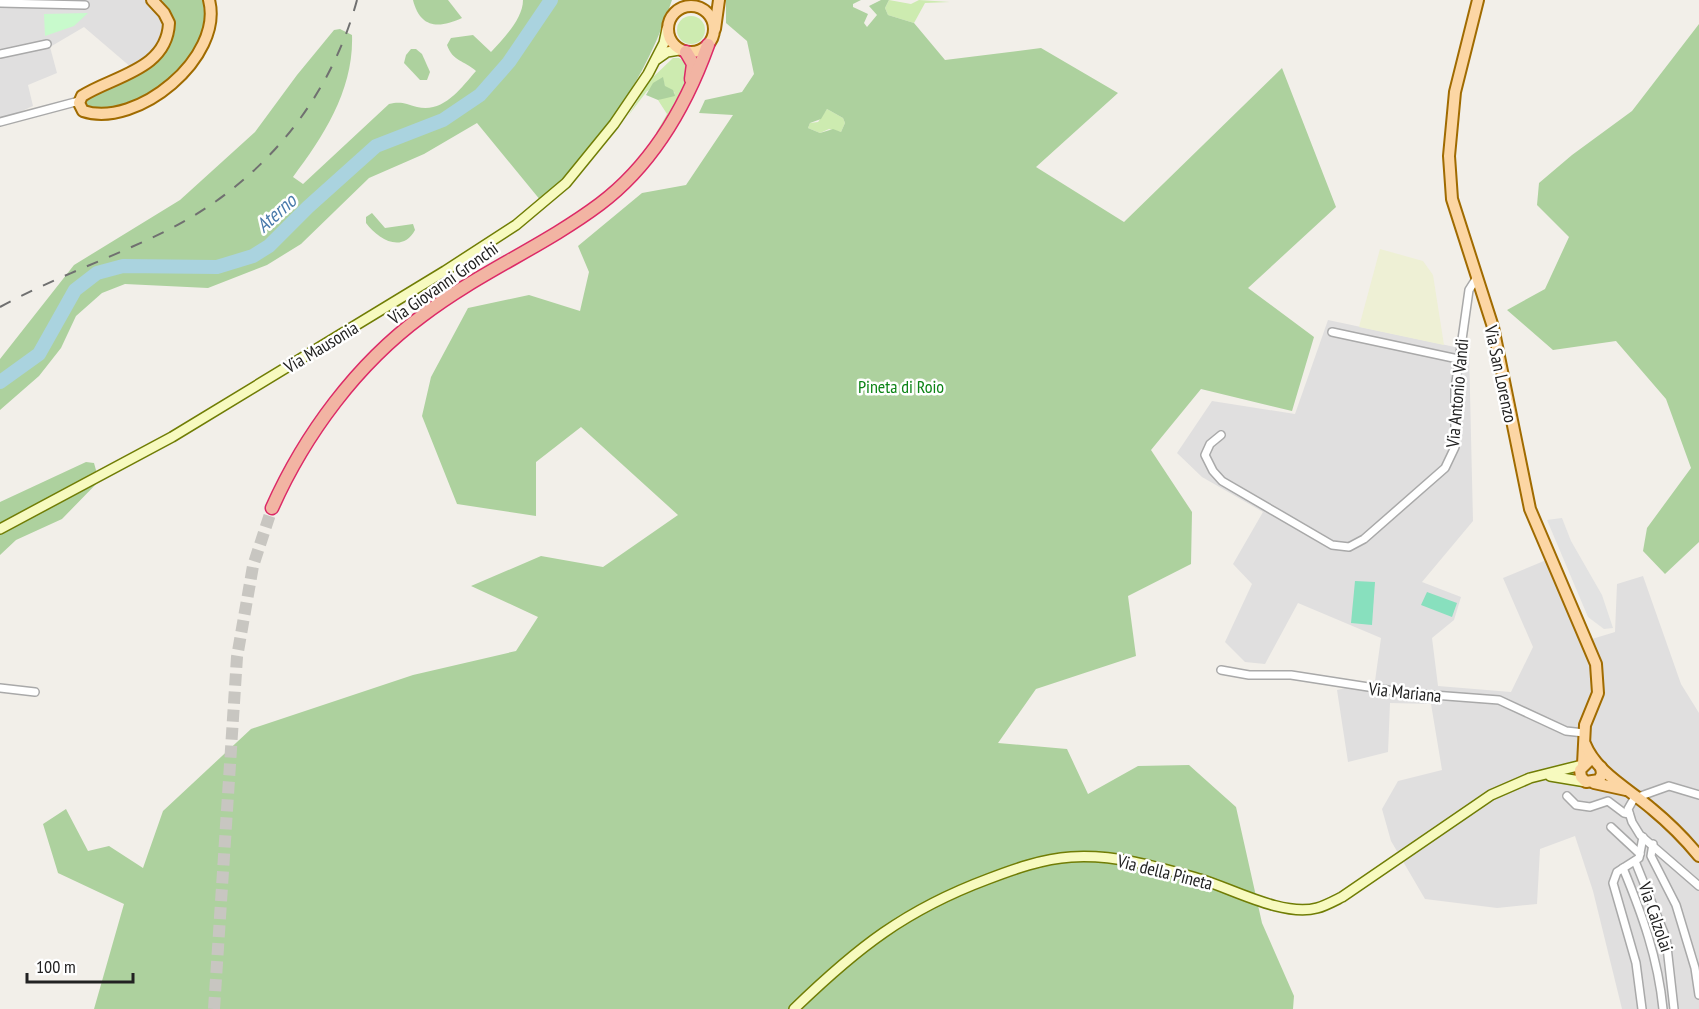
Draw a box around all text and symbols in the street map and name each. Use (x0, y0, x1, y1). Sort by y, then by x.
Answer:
water label: Aterno (250, 187, 303, 238)
street label: Via Giovanni Gronchi (383, 237, 502, 330)
street label: Via Mausonia (279, 316, 362, 379)
street label: Via San Lorenzo (1479, 322, 1523, 425)
street label: Via Antonio Vandi (1441, 338, 1473, 449)
park label: Pineta di Roio (858, 375, 944, 398)
street label: Via Mariana (1366, 677, 1443, 707)
street label: Via della Pineta (1114, 849, 1215, 895)
street label: Via Calzolai (1633, 878, 1679, 955)
scale bar (27, 946, 134, 984)
text: 100 m (36, 955, 76, 978)

